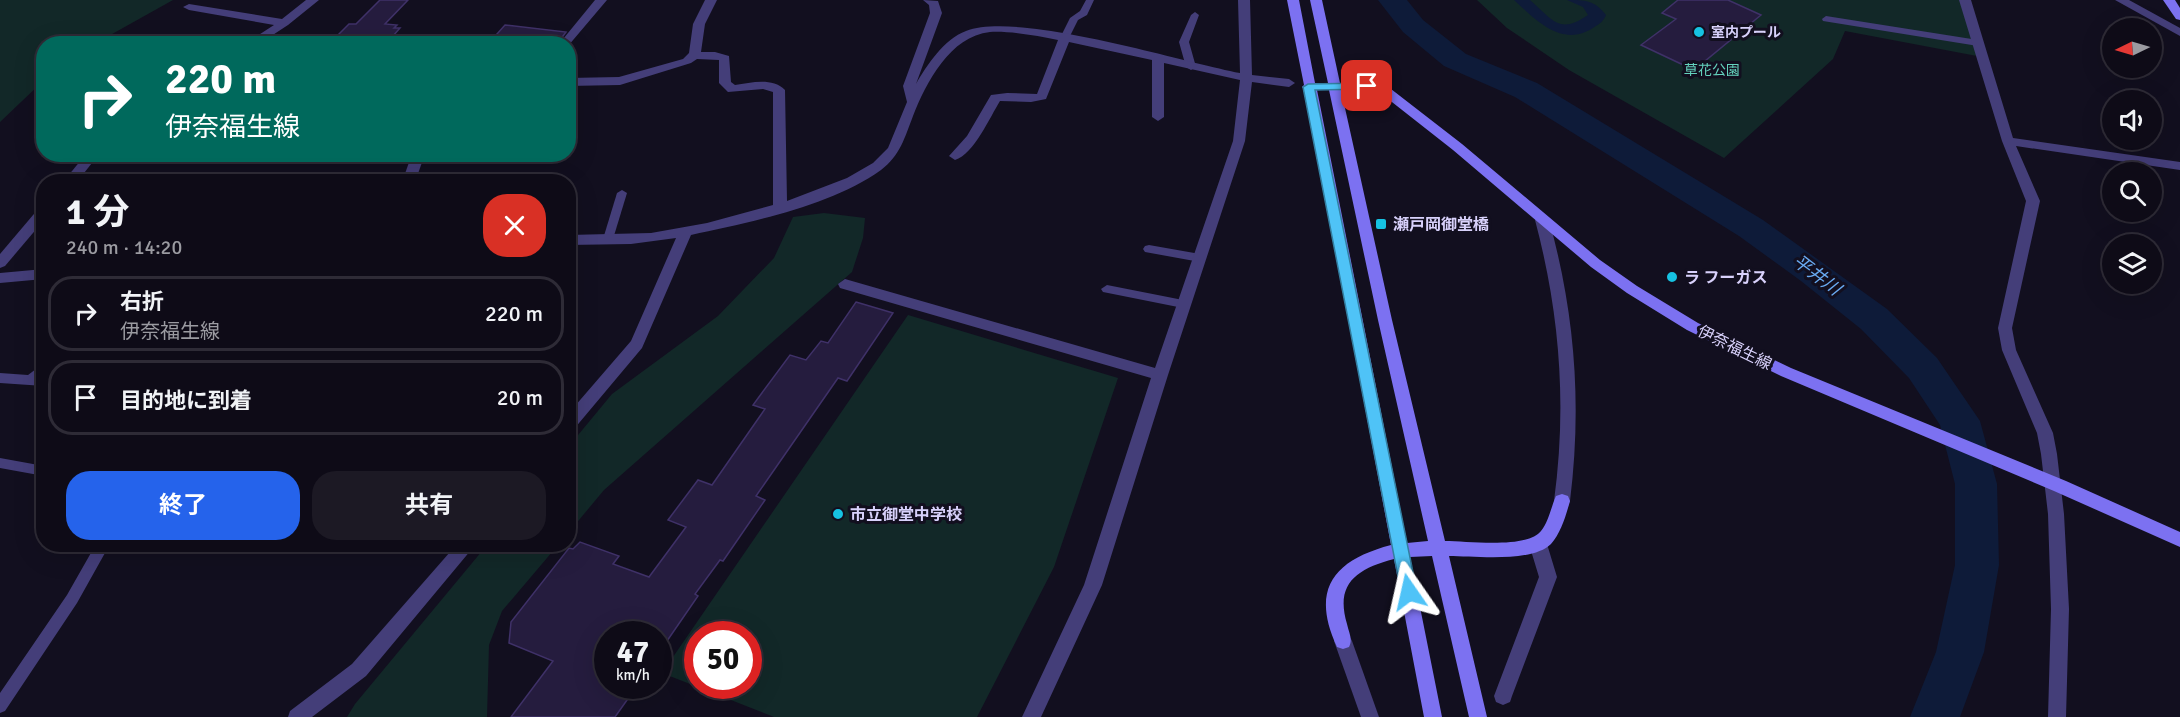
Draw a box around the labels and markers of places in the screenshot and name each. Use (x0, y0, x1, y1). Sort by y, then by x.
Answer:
place label: 室内プール (1711, 24, 1781, 41)
marker: 室内プール (1692, 25, 1706, 39)
pin (1341, 60, 1392, 111)
place label: 瀬戸岡御堂橋 (1393, 215, 1489, 235)
marker: 瀬戸岡御堂橋 (1374, 217, 1388, 231)
place label: ラ フーガス (1684, 268, 1768, 288)
marker: ラ フーガス (1665, 270, 1679, 284)
place label: 市立御堂中学校 (850, 505, 962, 525)
marker: 市立御堂中学校 (831, 507, 845, 521)

